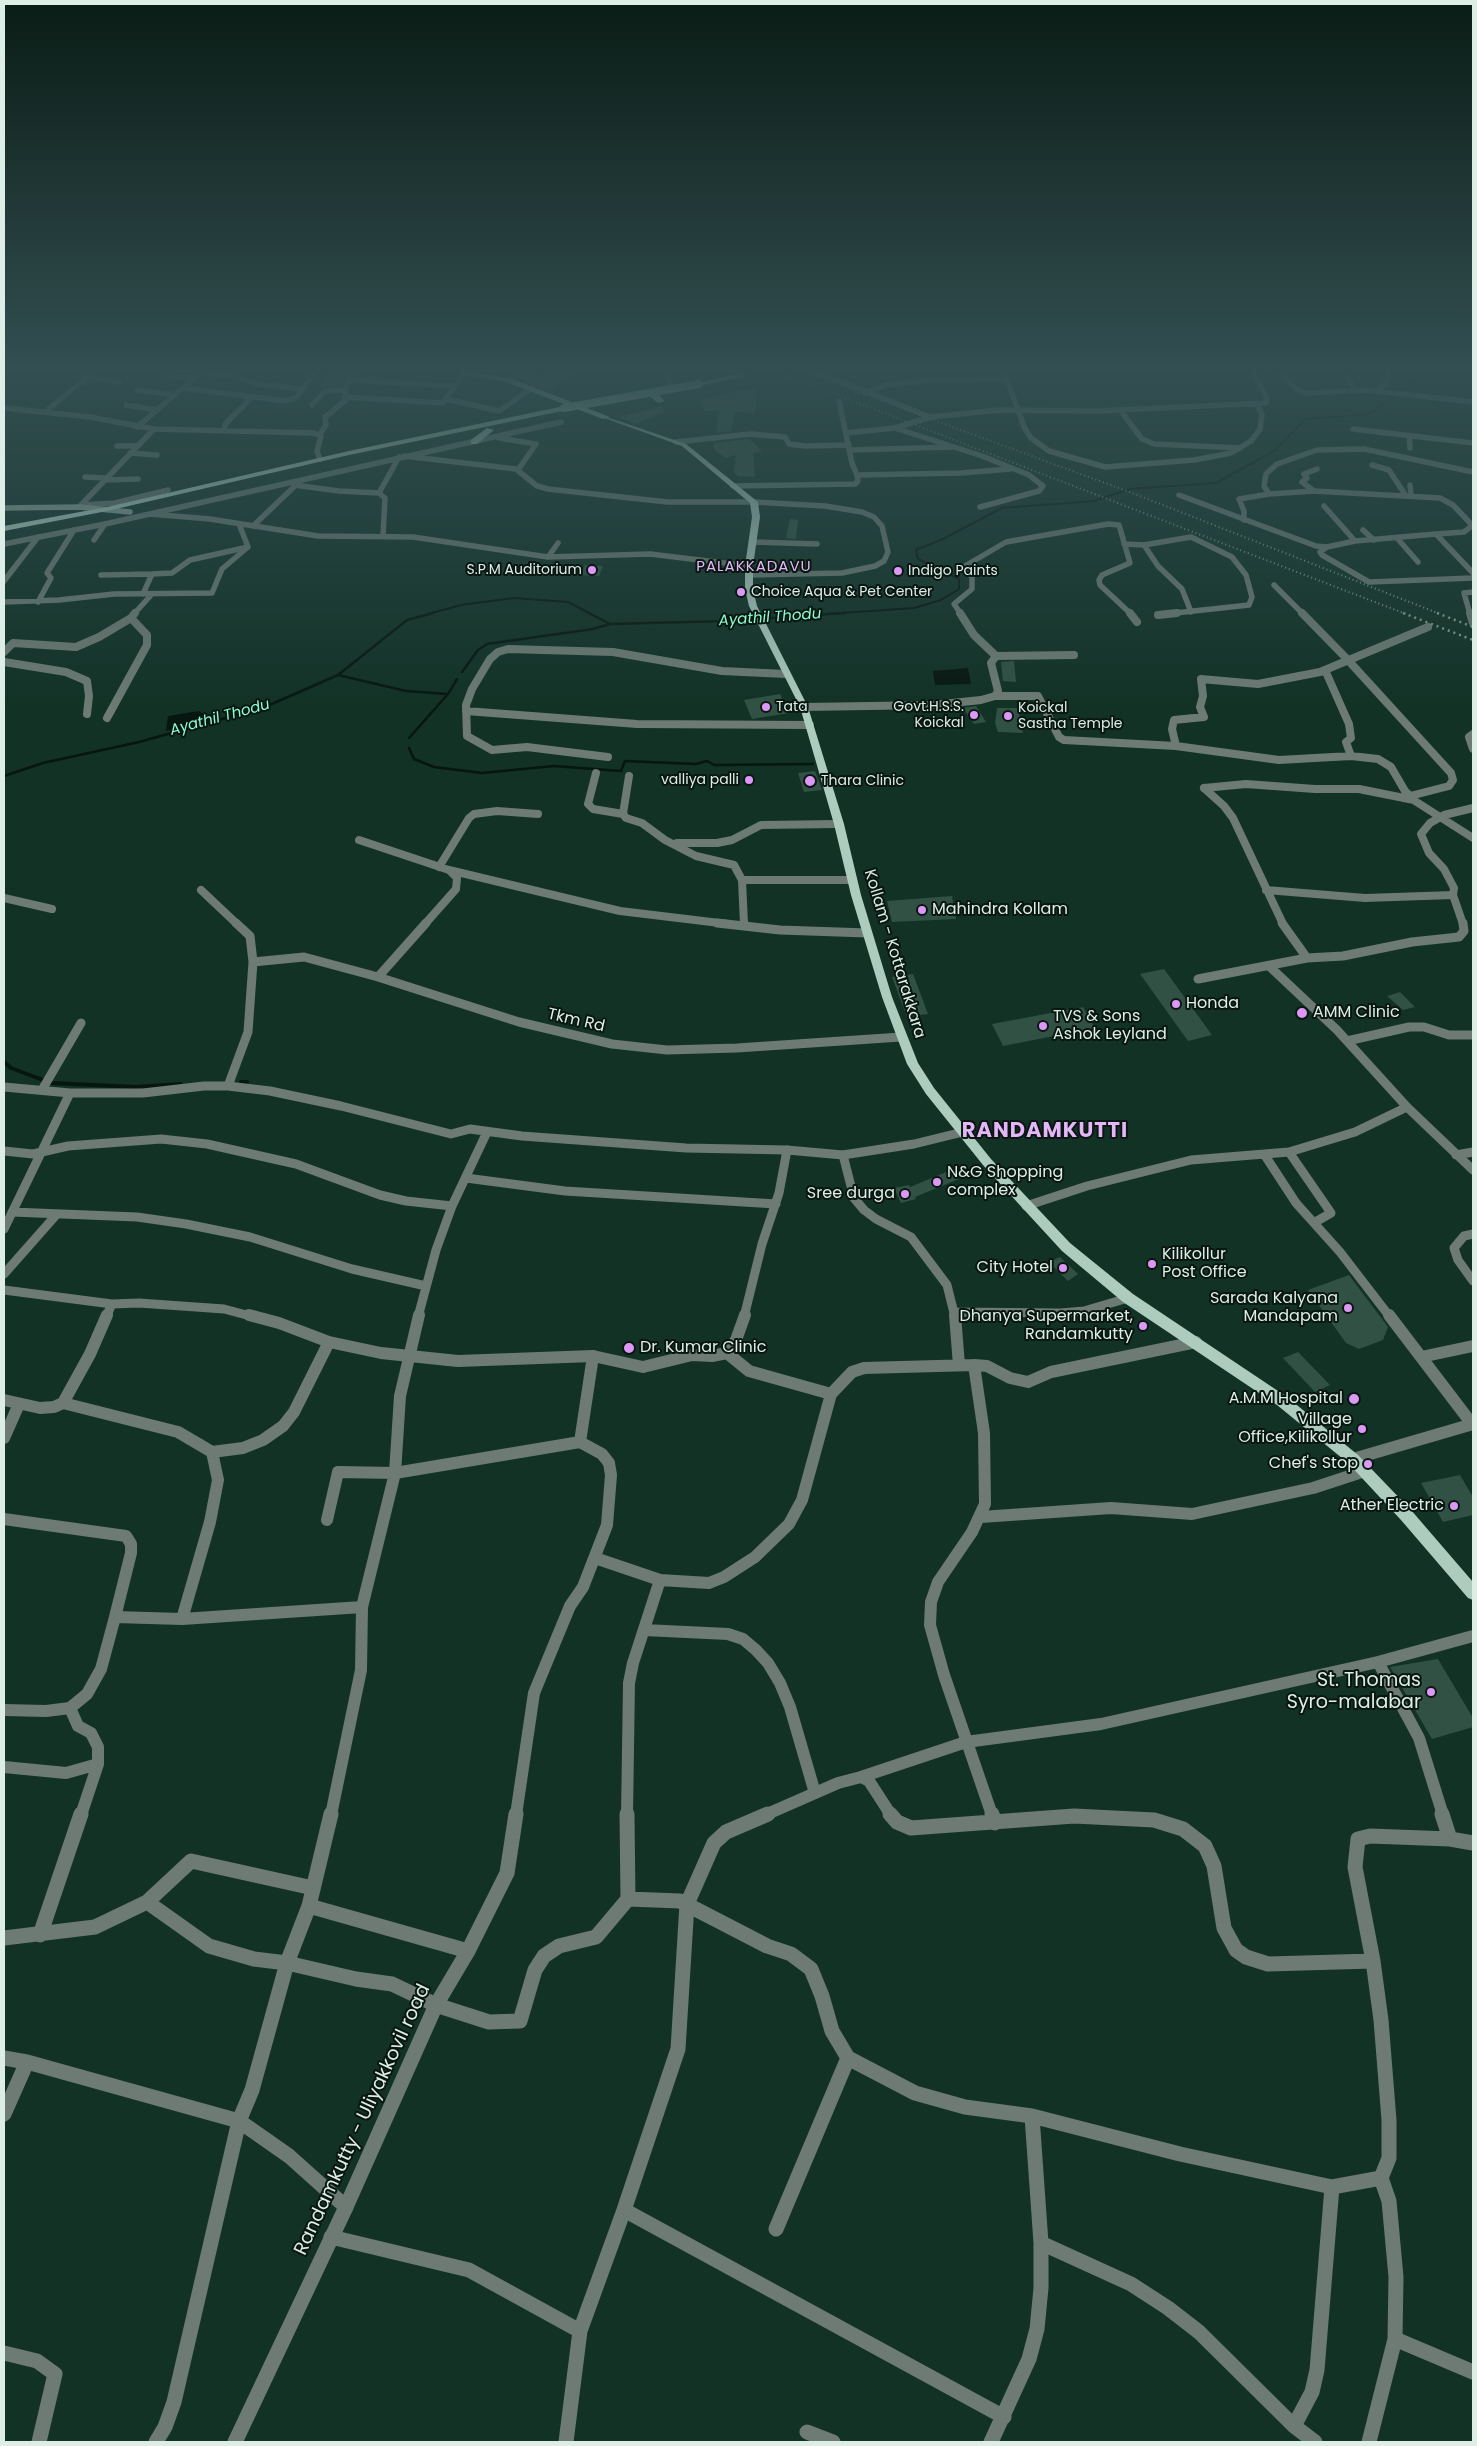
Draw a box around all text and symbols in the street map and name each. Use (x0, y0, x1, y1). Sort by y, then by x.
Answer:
district label: PALAKKADAVU (695, 558, 813, 576)
place label: S.P.M Auditorium (467, 562, 582, 578)
place label: Indigo Paints (908, 563, 998, 579)
marker: S.P.M Auditorium (586, 564, 598, 576)
marker: Indigo Paints (892, 565, 904, 577)
place label: Choice Aqua & Pet Center (751, 584, 932, 600)
marker: Choice Aqua & Pet Center (735, 586, 747, 598)
water label: Ayathil Thodu (718, 605, 822, 631)
water label: Ayathil Thodu (168, 696, 272, 740)
place label: Tata (776, 699, 808, 715)
place label: Govt.H.S.S. Koickal (893, 699, 964, 732)
place label: Koickal Sastha Temple (1018, 700, 1123, 732)
marker: Tata (760, 701, 772, 713)
marker: Govt.H.S.S. Koickal (968, 709, 980, 721)
marker: Koickal Sastha Temple (1002, 710, 1014, 722)
place label: valliya palli (661, 772, 739, 788)
place label: Thara Clinic (821, 773, 904, 789)
marker: valliya palli (743, 774, 755, 786)
marker: Thara Clinic (803, 774, 817, 788)
street label: Kollam - Kottarakkara (859, 867, 929, 1041)
place label: Mahindra Kollam (932, 900, 1068, 920)
marker: Mahindra Kollam (916, 904, 928, 916)
place label: Honda (1186, 994, 1239, 1014)
marker: Honda (1170, 998, 1182, 1010)
place label: AMM Clinic (1313, 1003, 1400, 1023)
street label: Tkm Rd (545, 1005, 607, 1037)
marker: AMM Clinic (1295, 1006, 1309, 1020)
place label: TVS & Sons Ashok Leyland (1053, 1007, 1167, 1045)
marker: TVS & Sons Ashok Leyland (1037, 1020, 1049, 1032)
district label: RANDAMKUTTI (960, 1119, 1130, 1145)
place label: N&G Shopping complex (947, 1163, 1063, 1201)
marker: N&G Shopping complex (931, 1176, 943, 1188)
place label: Sree durga (807, 1184, 895, 1204)
marker: Sree durga (899, 1188, 911, 1200)
place label: Kilikollur Post Office (1162, 1245, 1247, 1283)
place label: City Hotel (977, 1258, 1053, 1278)
marker: Kilikollur Post Office (1146, 1258, 1158, 1270)
marker: City Hotel (1057, 1262, 1069, 1274)
place label: Sarada Kalyana Mandapam (1210, 1289, 1338, 1327)
marker: Sarada Kalyana Mandapam (1342, 1302, 1354, 1314)
place label: Dhanya Supermarket, Randamkutty (960, 1307, 1133, 1345)
marker: Dhanya Supermarket, Randamkutty (1137, 1320, 1149, 1332)
place label: Dr. Kumar Clinic (640, 1338, 766, 1358)
marker: Dr. Kumar Clinic (622, 1341, 636, 1355)
place label: A.M.M Hospital (1229, 1389, 1343, 1409)
marker: A.M.M Hospital (1347, 1392, 1361, 1406)
place label: Village Office,Kilikollur (1238, 1410, 1352, 1448)
marker: Village Office,Kilikollur (1356, 1423, 1368, 1435)
place label: Chef's Stop (1269, 1454, 1358, 1474)
marker: Chef's Stop (1362, 1458, 1374, 1470)
place label: Ather Electric (1340, 1496, 1444, 1516)
marker: Ather Electric (1448, 1500, 1460, 1512)
place label: St. Thomas Syro-malabar (1287, 1670, 1421, 1714)
marker: St. Thomas Syro-malabar (1425, 1686, 1437, 1698)
street label: Randamkutty - Uliyakkovil road (290, 1981, 436, 2259)

